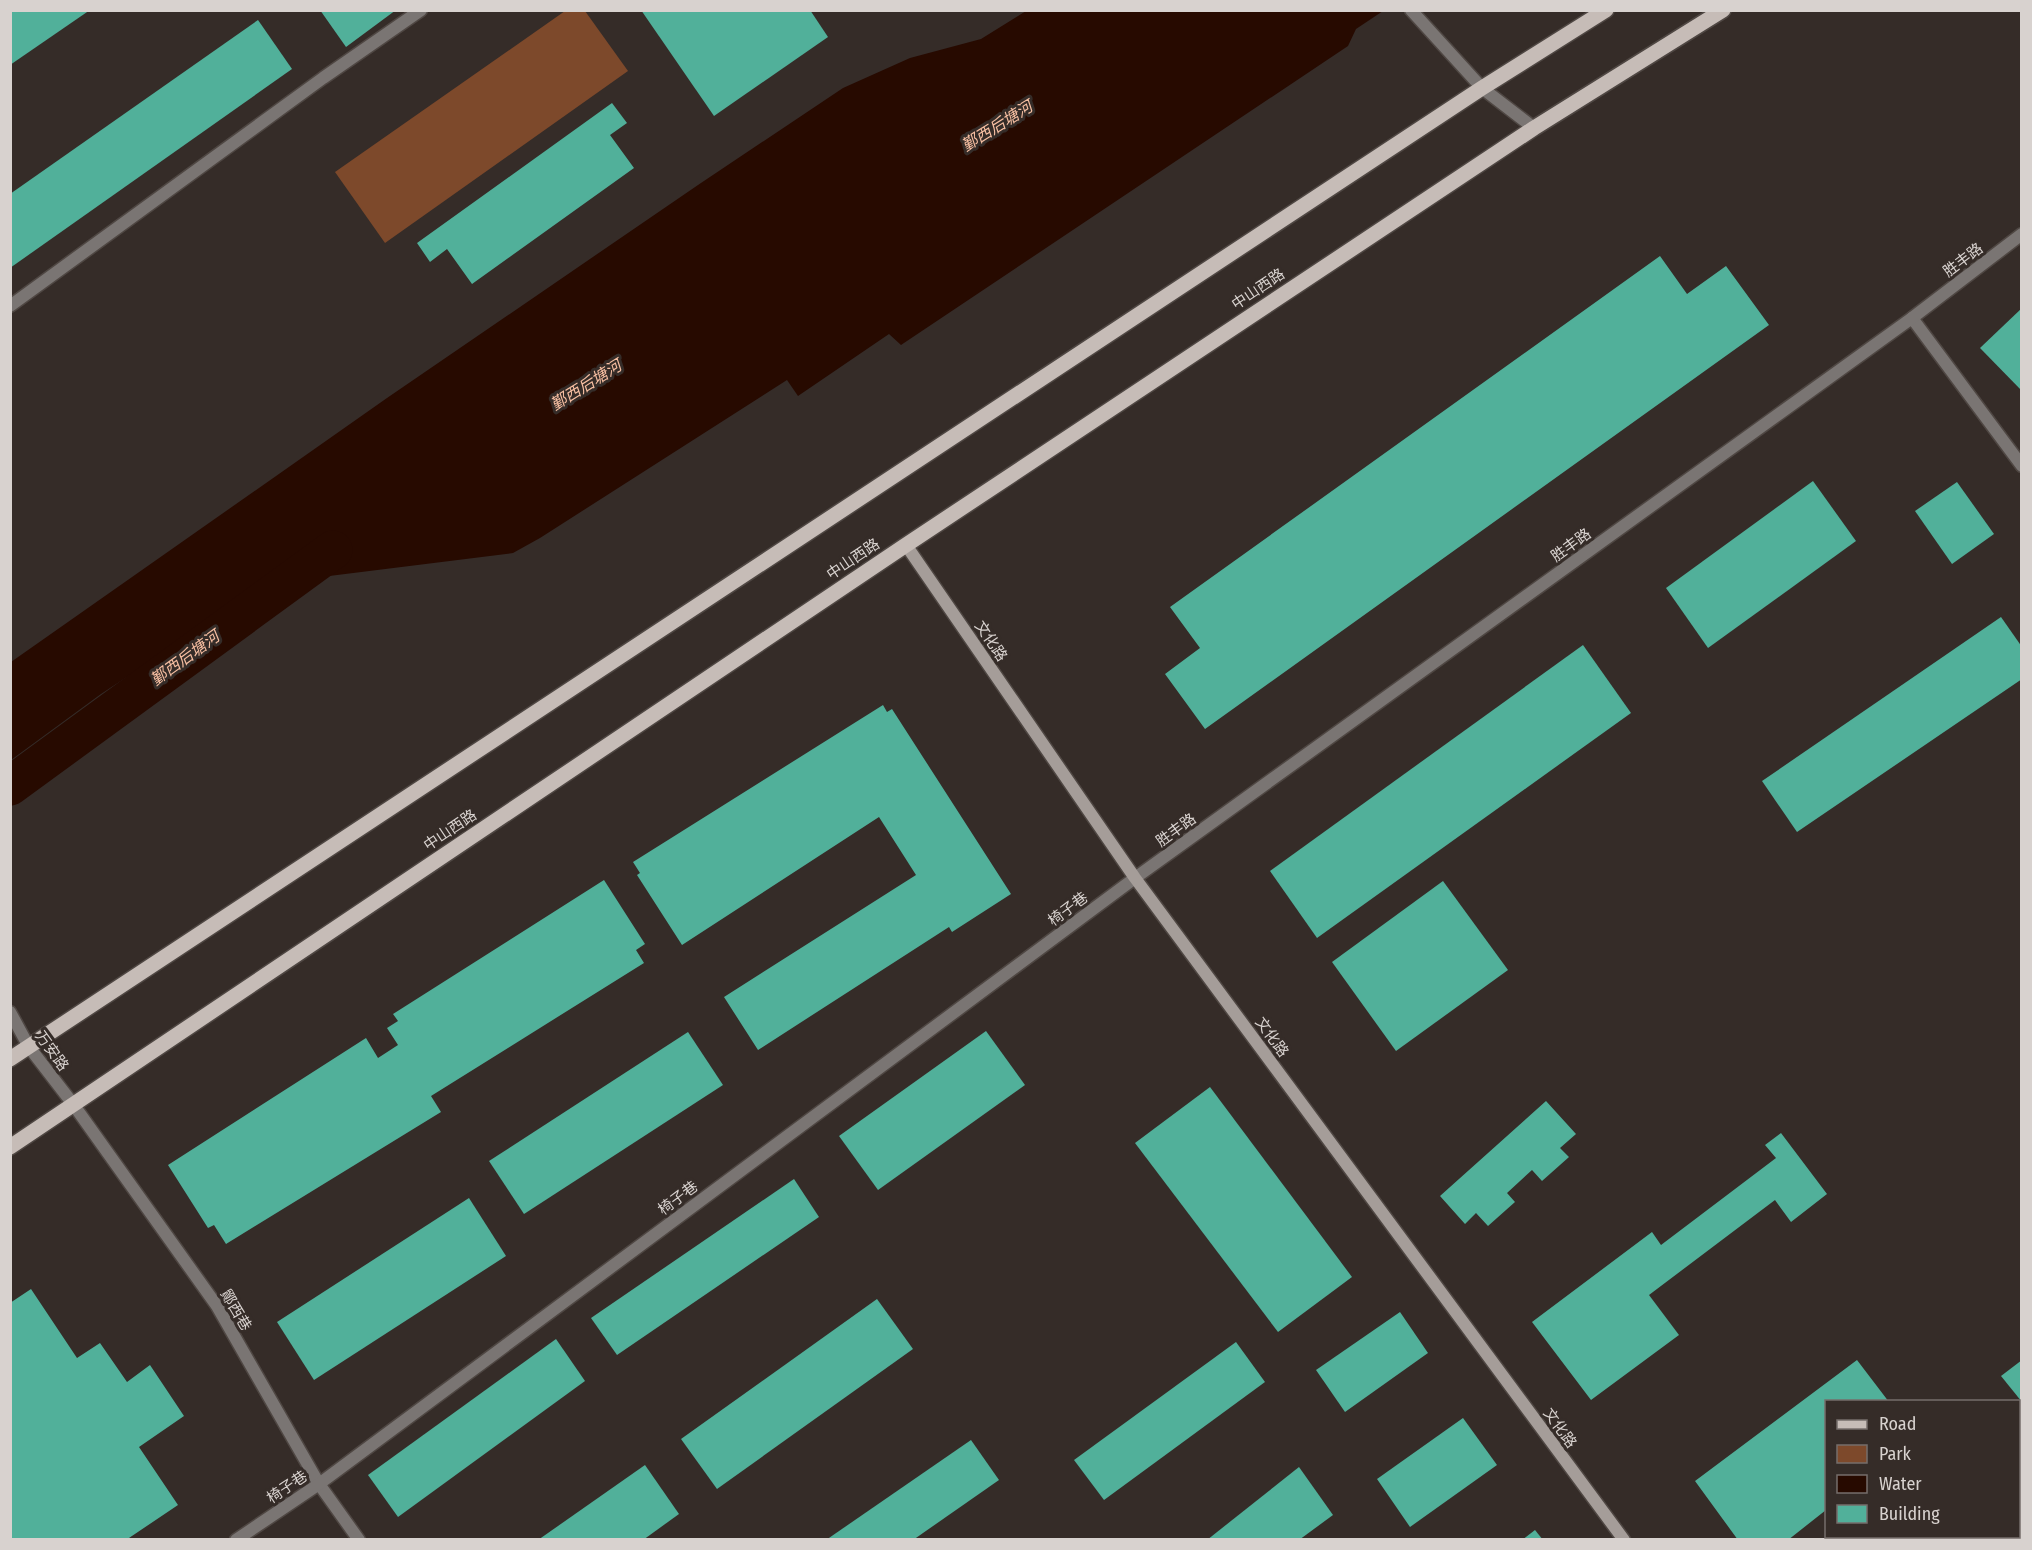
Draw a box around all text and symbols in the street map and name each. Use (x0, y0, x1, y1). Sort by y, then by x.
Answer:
water label: 鄞西后塘河 (958, 95, 1038, 155)
street label: 胜丰路 (1940, 239, 1986, 281)
street label: 中山西路 (1228, 265, 1288, 313)
water label: 鄞西后塘河 (547, 354, 627, 414)
street label: 胜丰路 (1548, 524, 1594, 566)
street label: 中山西路 (823, 535, 883, 583)
street label: 文化路 (971, 617, 1011, 665)
water label: 鄞西后塘河 (147, 625, 225, 689)
street label: 中山西路 (420, 806, 480, 854)
street label: 胜丰路 (1153, 809, 1199, 851)
street label: 椅子巷 (1045, 888, 1091, 930)
street label: 文化路 (1251, 1014, 1293, 1060)
street label: 万安路 (31, 1028, 73, 1074)
street label: 椅子巷 (655, 1177, 701, 1219)
street label: 鄮西巷 (217, 1286, 255, 1334)
legend (1825, 1400, 2020, 1538)
street label: 文化路 (1539, 1405, 1581, 1451)
text: Road (1879, 1413, 1916, 1435)
text: Park (1879, 1443, 1912, 1465)
street label: 椅子巷 (263, 1467, 311, 1507)
text: Water (1879, 1473, 1922, 1495)
text: Building (1879, 1503, 1940, 1525)

